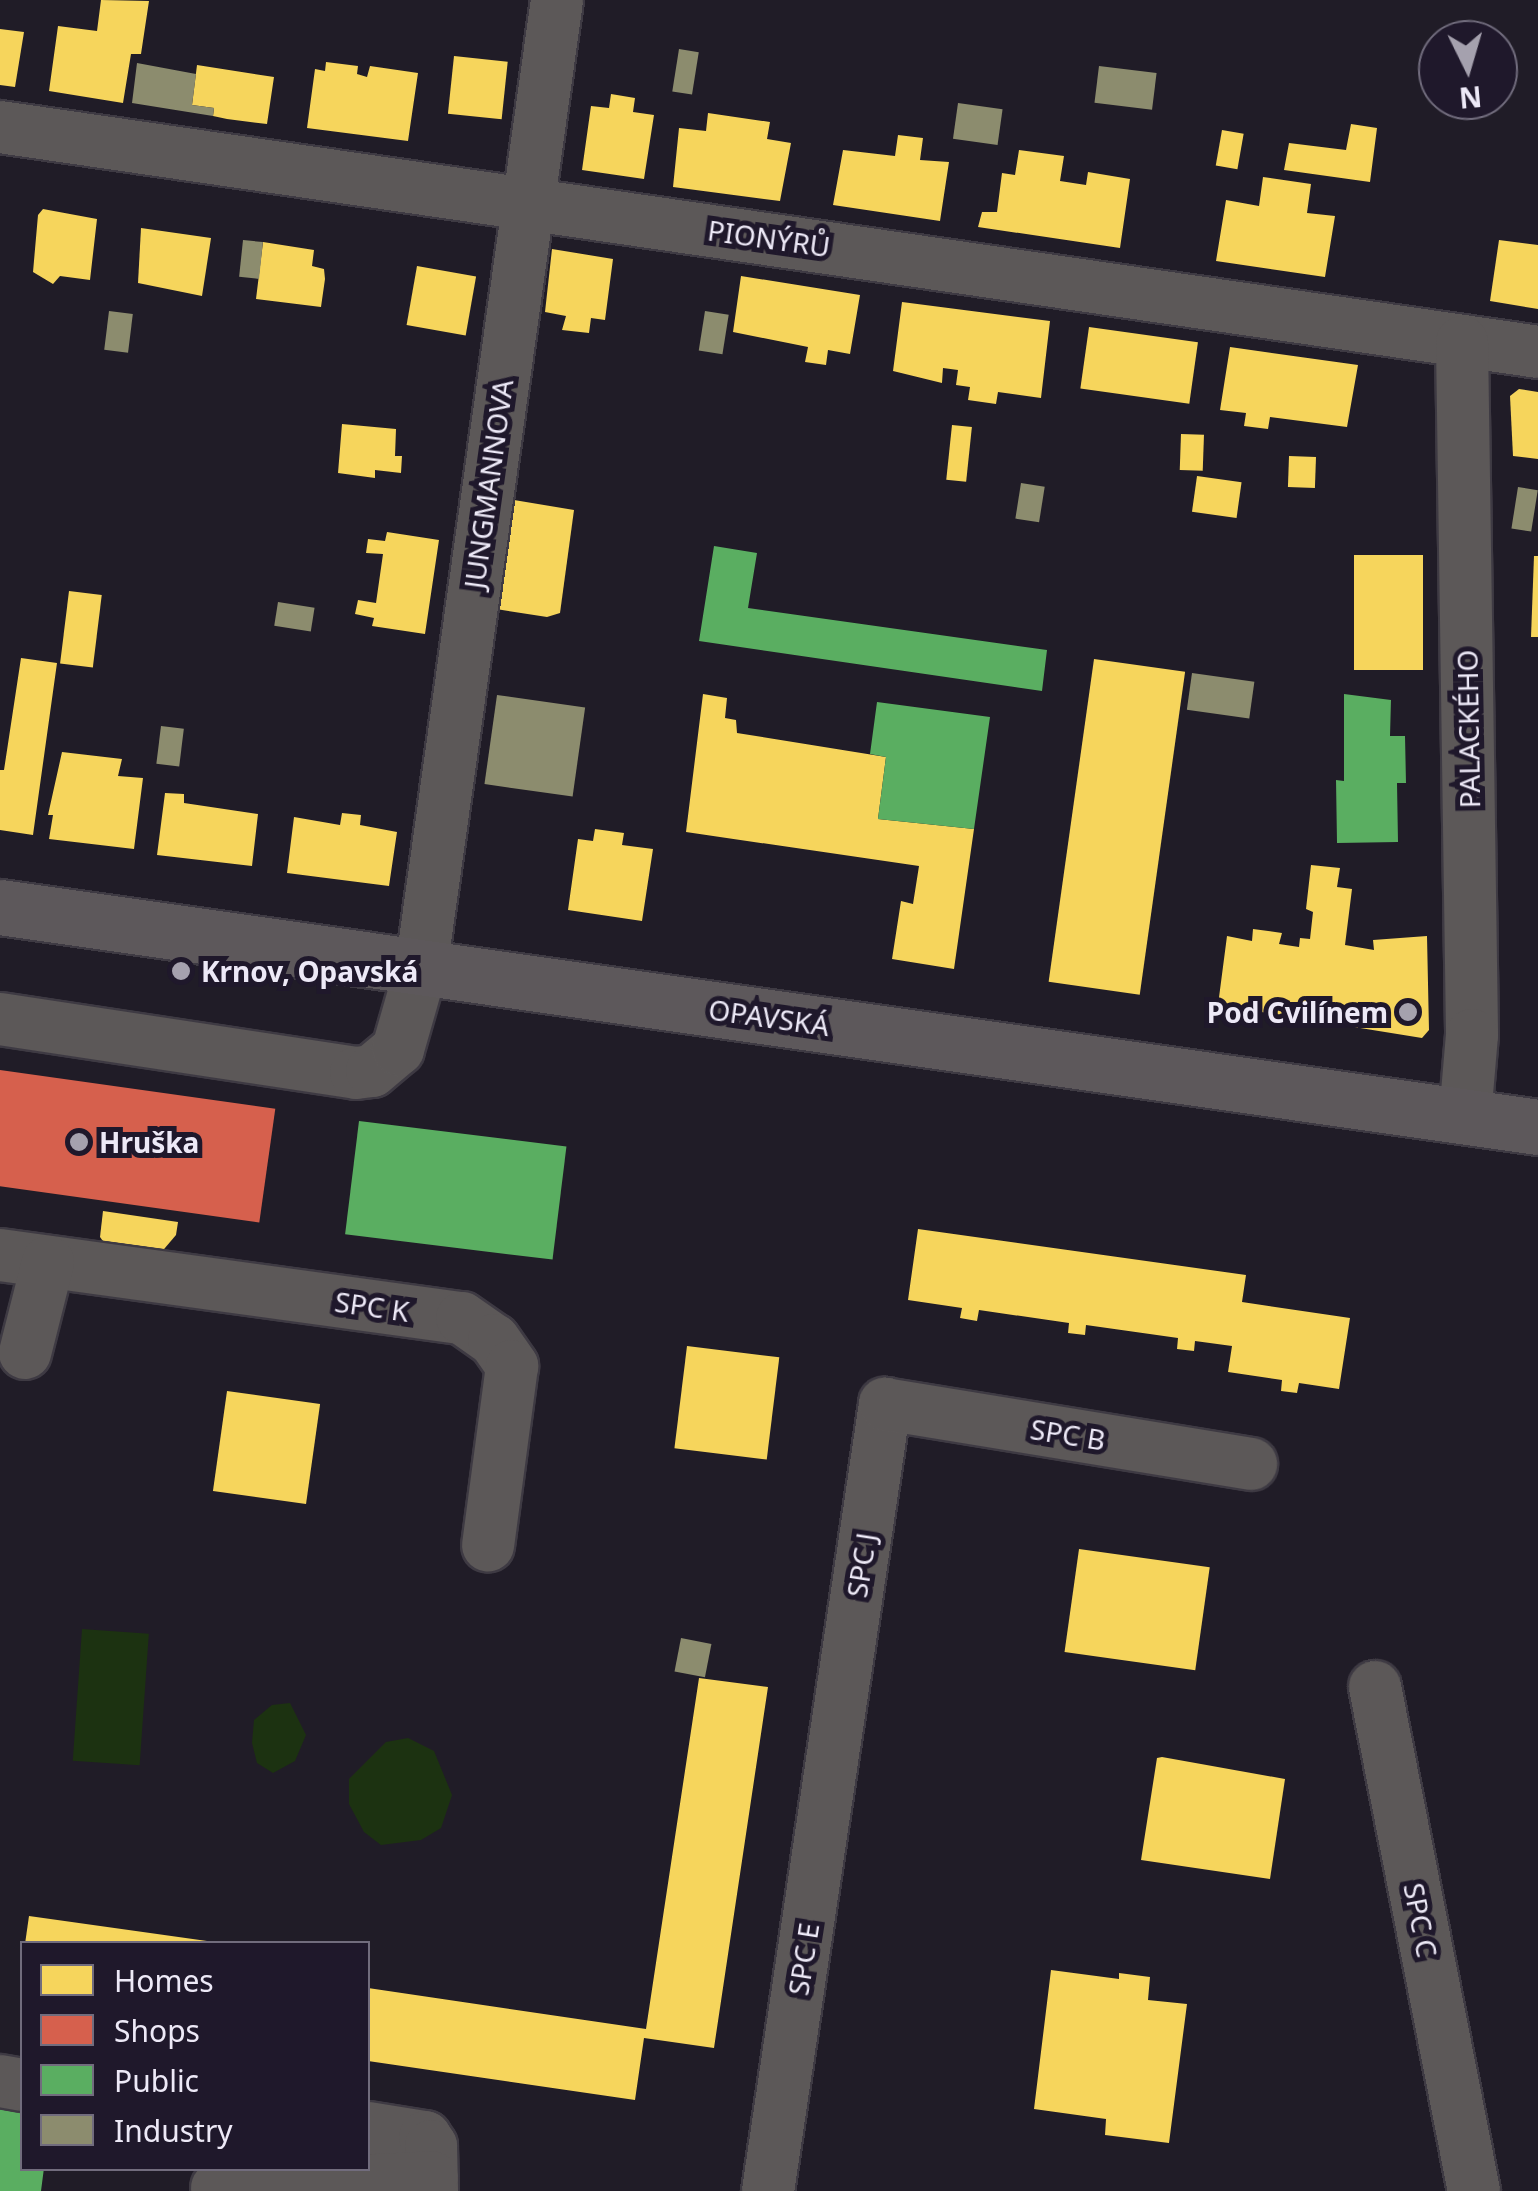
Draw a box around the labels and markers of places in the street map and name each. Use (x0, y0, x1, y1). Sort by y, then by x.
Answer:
place label: Krnov, Opavská (201, 954, 418, 988)
marker: Krnov, Opavská (170, 960, 192, 982)
place label: Pod Cvilínem (1207, 995, 1388, 1029)
marker: Pod Cvilínem (1397, 1001, 1419, 1023)
place label: Hruška (99, 1125, 199, 1159)
marker: Hruška (68, 1131, 90, 1153)

